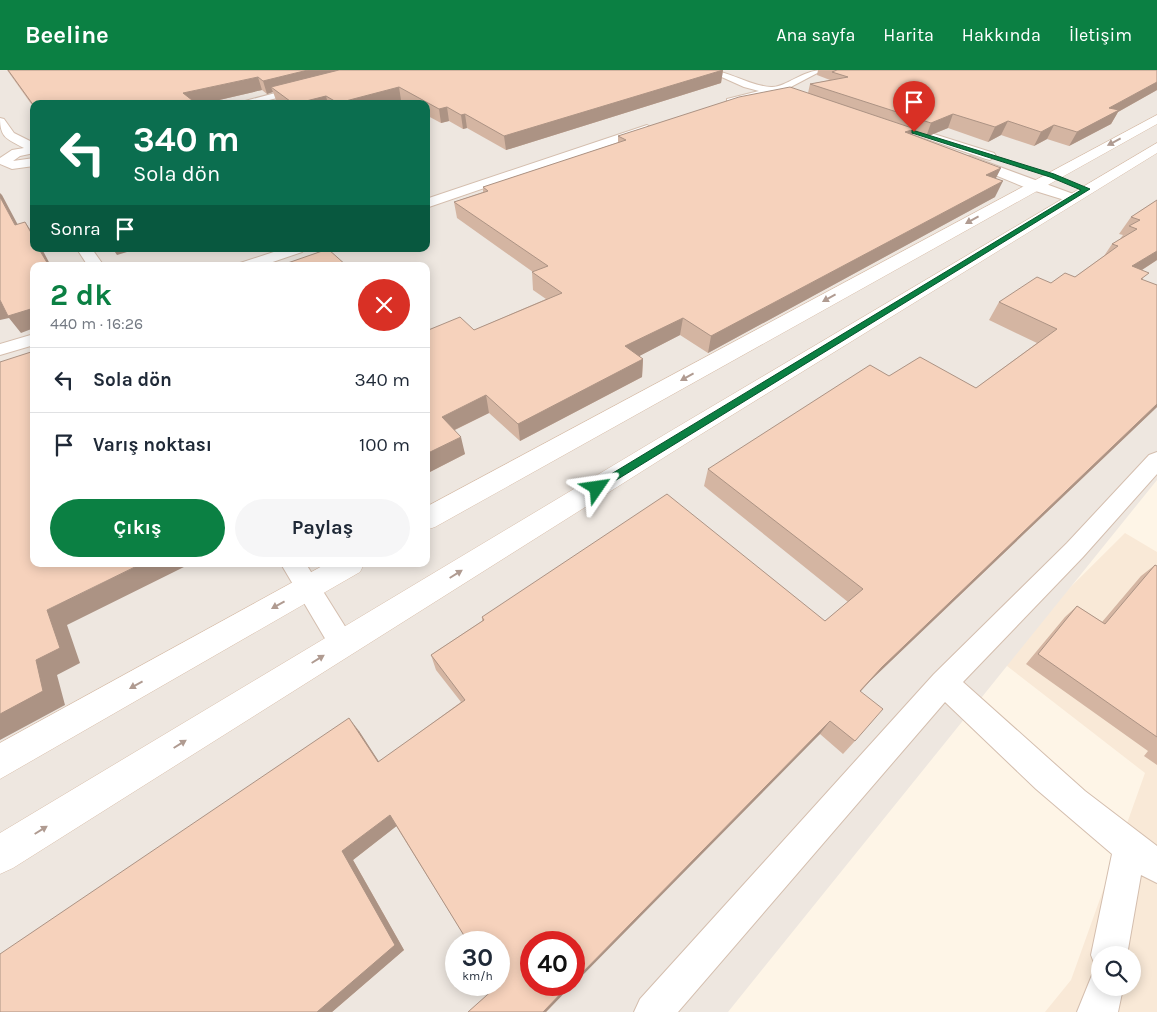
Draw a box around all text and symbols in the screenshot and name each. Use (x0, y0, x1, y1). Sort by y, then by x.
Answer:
text: Beeline (25, 21, 109, 49)
text: Ana sayfa (776, 24, 855, 46)
text: Harita (883, 24, 934, 46)
text: Hakkında (962, 24, 1041, 46)
text: İletişim (1069, 24, 1132, 46)
pin (893, 81, 935, 132)
icon: arrive (900, 88, 928, 116)
text: 340 m (133, 119, 240, 160)
icon: left (50, 120, 115, 185)
one-way arrow (1107, 138, 1121, 146)
text: Sola dön (133, 161, 220, 187)
icon: arrive (111, 215, 139, 243)
one-way arrow (964, 216, 979, 224)
text: Sonra (50, 218, 101, 240)
text: 2 dk (50, 277, 112, 313)
button: close (358, 279, 410, 331)
one-way arrow (823, 294, 836, 303)
text: 440 m · 16:26 (50, 314, 143, 333)
icon: left (50, 366, 78, 394)
text: Sola dön (93, 369, 172, 391)
text: 340 m (355, 369, 410, 391)
one-way arrow (680, 373, 694, 381)
icon: arrive (50, 431, 78, 459)
text: Varış noktası (93, 434, 212, 456)
text: 100 m (359, 434, 410, 456)
position arrow (570, 461, 622, 513)
button: Çıkış (50, 499, 225, 557)
button: Paylaş (235, 499, 410, 557)
one-way arrow (450, 569, 463, 578)
one-way arrow (271, 601, 284, 610)
one-way arrow (311, 654, 324, 663)
one-way arrow (129, 681, 143, 689)
one-way arrow (173, 739, 186, 749)
one-way arrow (35, 825, 48, 834)
speed limit sign: 40 (520, 931, 585, 996)
text: 30 (462, 943, 493, 972)
map controls (1091, 946, 1141, 996)
button: search (1091, 946, 1141, 996)
text: km/h (462, 969, 493, 983)

